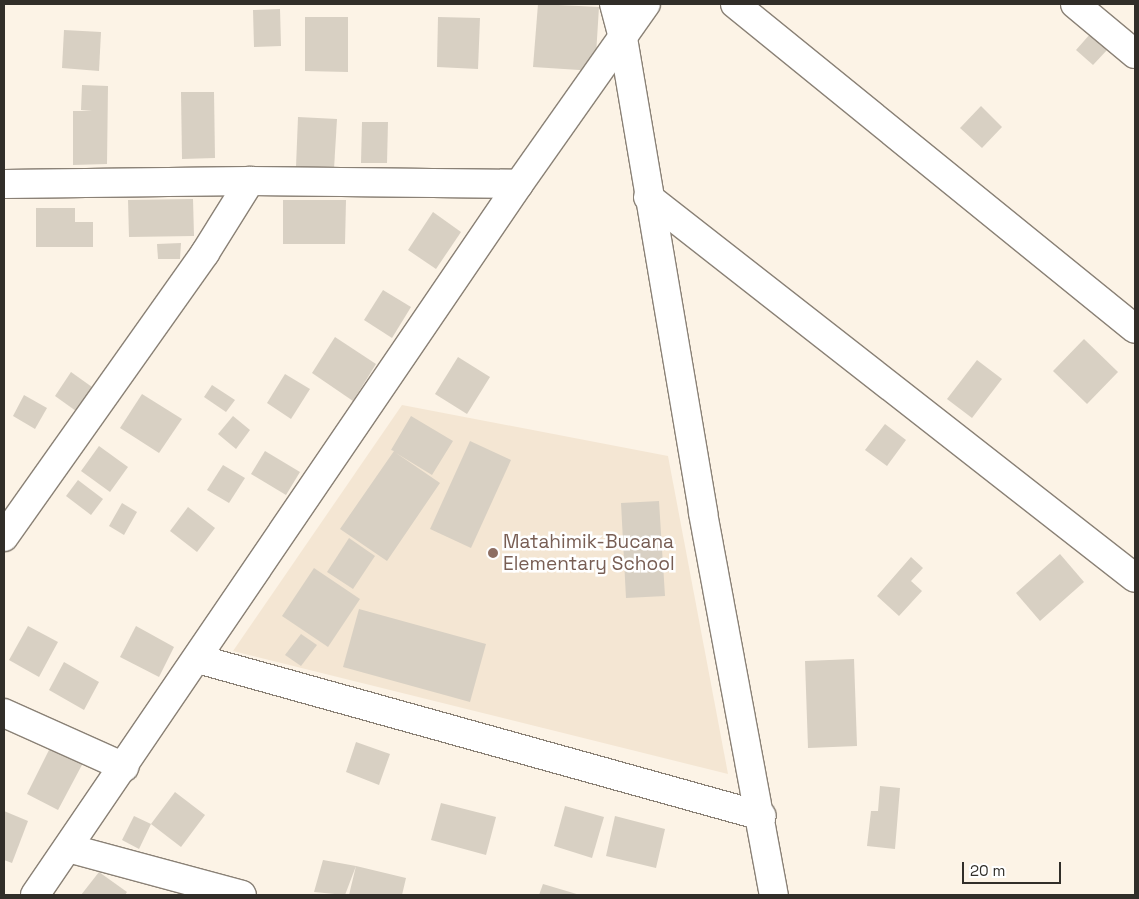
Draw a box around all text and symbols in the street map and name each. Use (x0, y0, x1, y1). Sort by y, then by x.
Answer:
place label: Matahimik-Bucana Elementary School (503, 531, 675, 575)
marker: Matahimik-Bucana Elementary School (487, 547, 499, 559)
scale bar (964, 852, 1063, 884)
text: 20 m (970, 861, 1005, 880)

